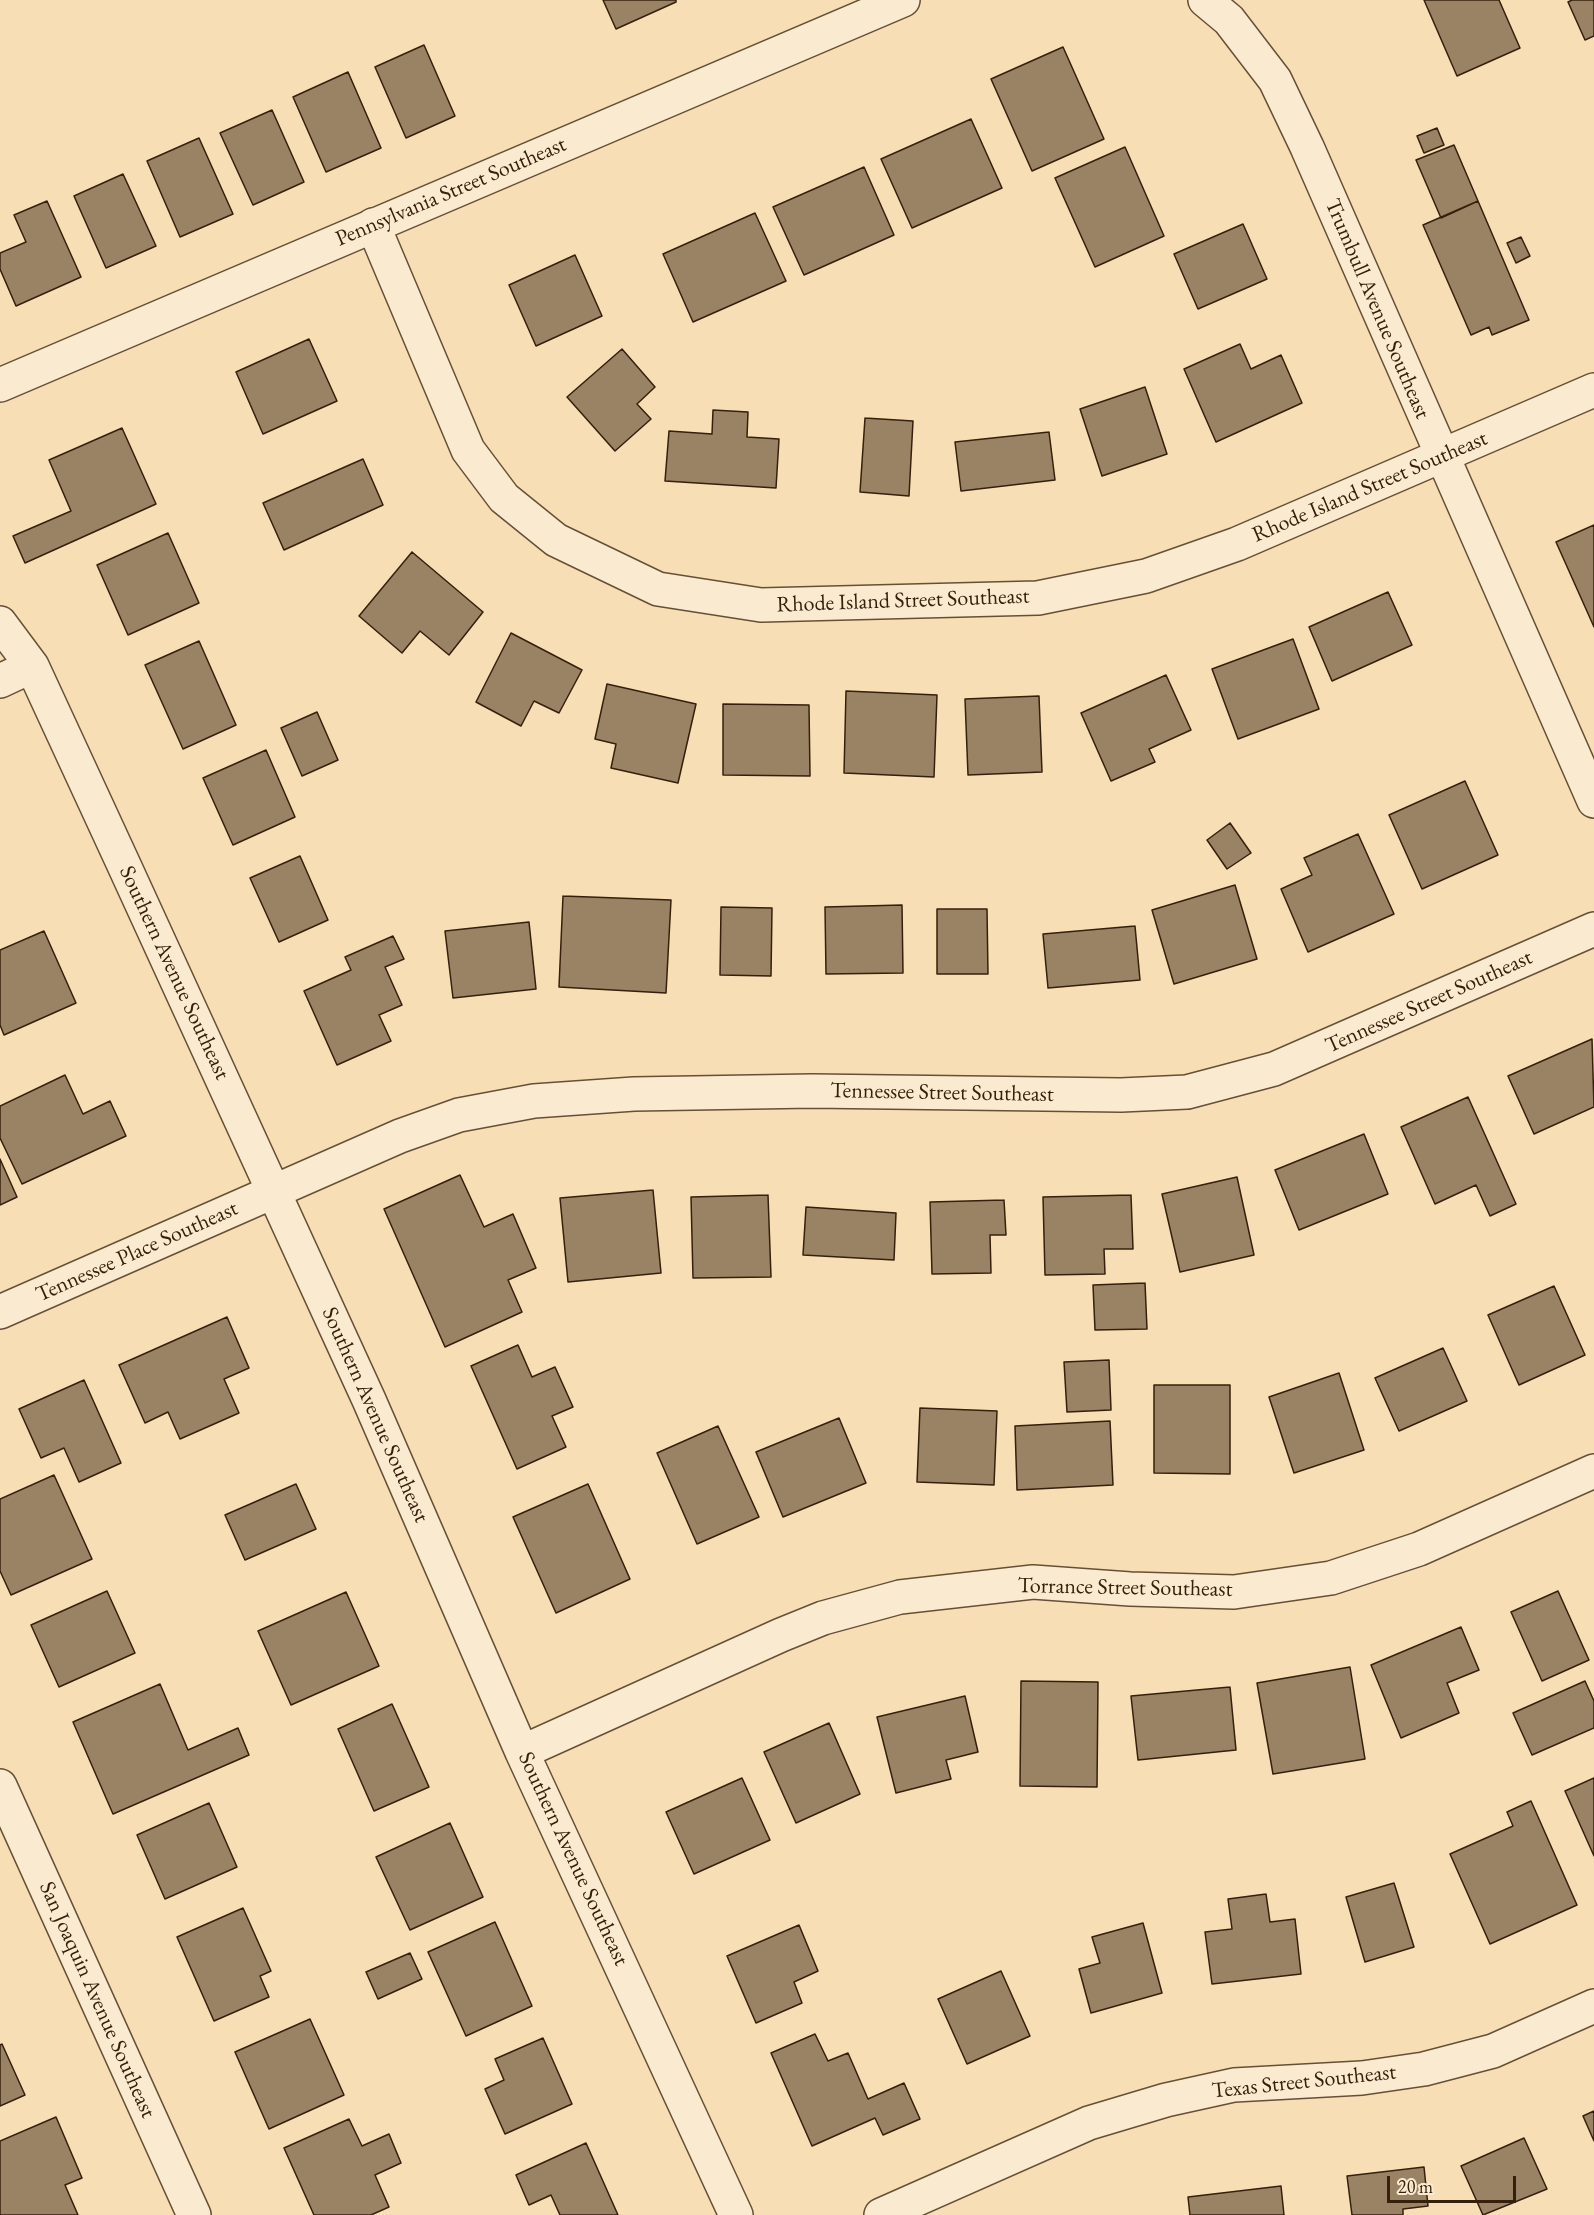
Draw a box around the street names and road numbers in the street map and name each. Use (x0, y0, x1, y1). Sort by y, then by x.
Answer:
street label: Pennsylvania Street Southeast (332, 131, 570, 253)
street label: Trumbull Avenue Southeast (1319, 195, 1435, 423)
street label: Rhode Island Street Southeast (1248, 425, 1492, 549)
street label: Rhode Island Street Southeast (776, 583, 1030, 619)
street label: Southern Avenue Southeast (113, 862, 235, 1084)
street label: Tennessee Street Southeast (1322, 945, 1536, 1059)
street label: Tennessee Street Southeast (830, 1078, 1054, 1108)
street label: Tennessee Place Southeast (32, 1196, 242, 1308)
street label: Southern Avenue Southeast (316, 1303, 434, 1527)
street label: Torrance Street Southeast (1017, 1573, 1233, 1603)
street label: Southern Avenue Southeast (512, 1748, 634, 1970)
street label: San Joaquin Avenue Southeast (33, 1878, 161, 2122)
street label: Texas Street Southeast (1211, 2059, 1397, 2105)

